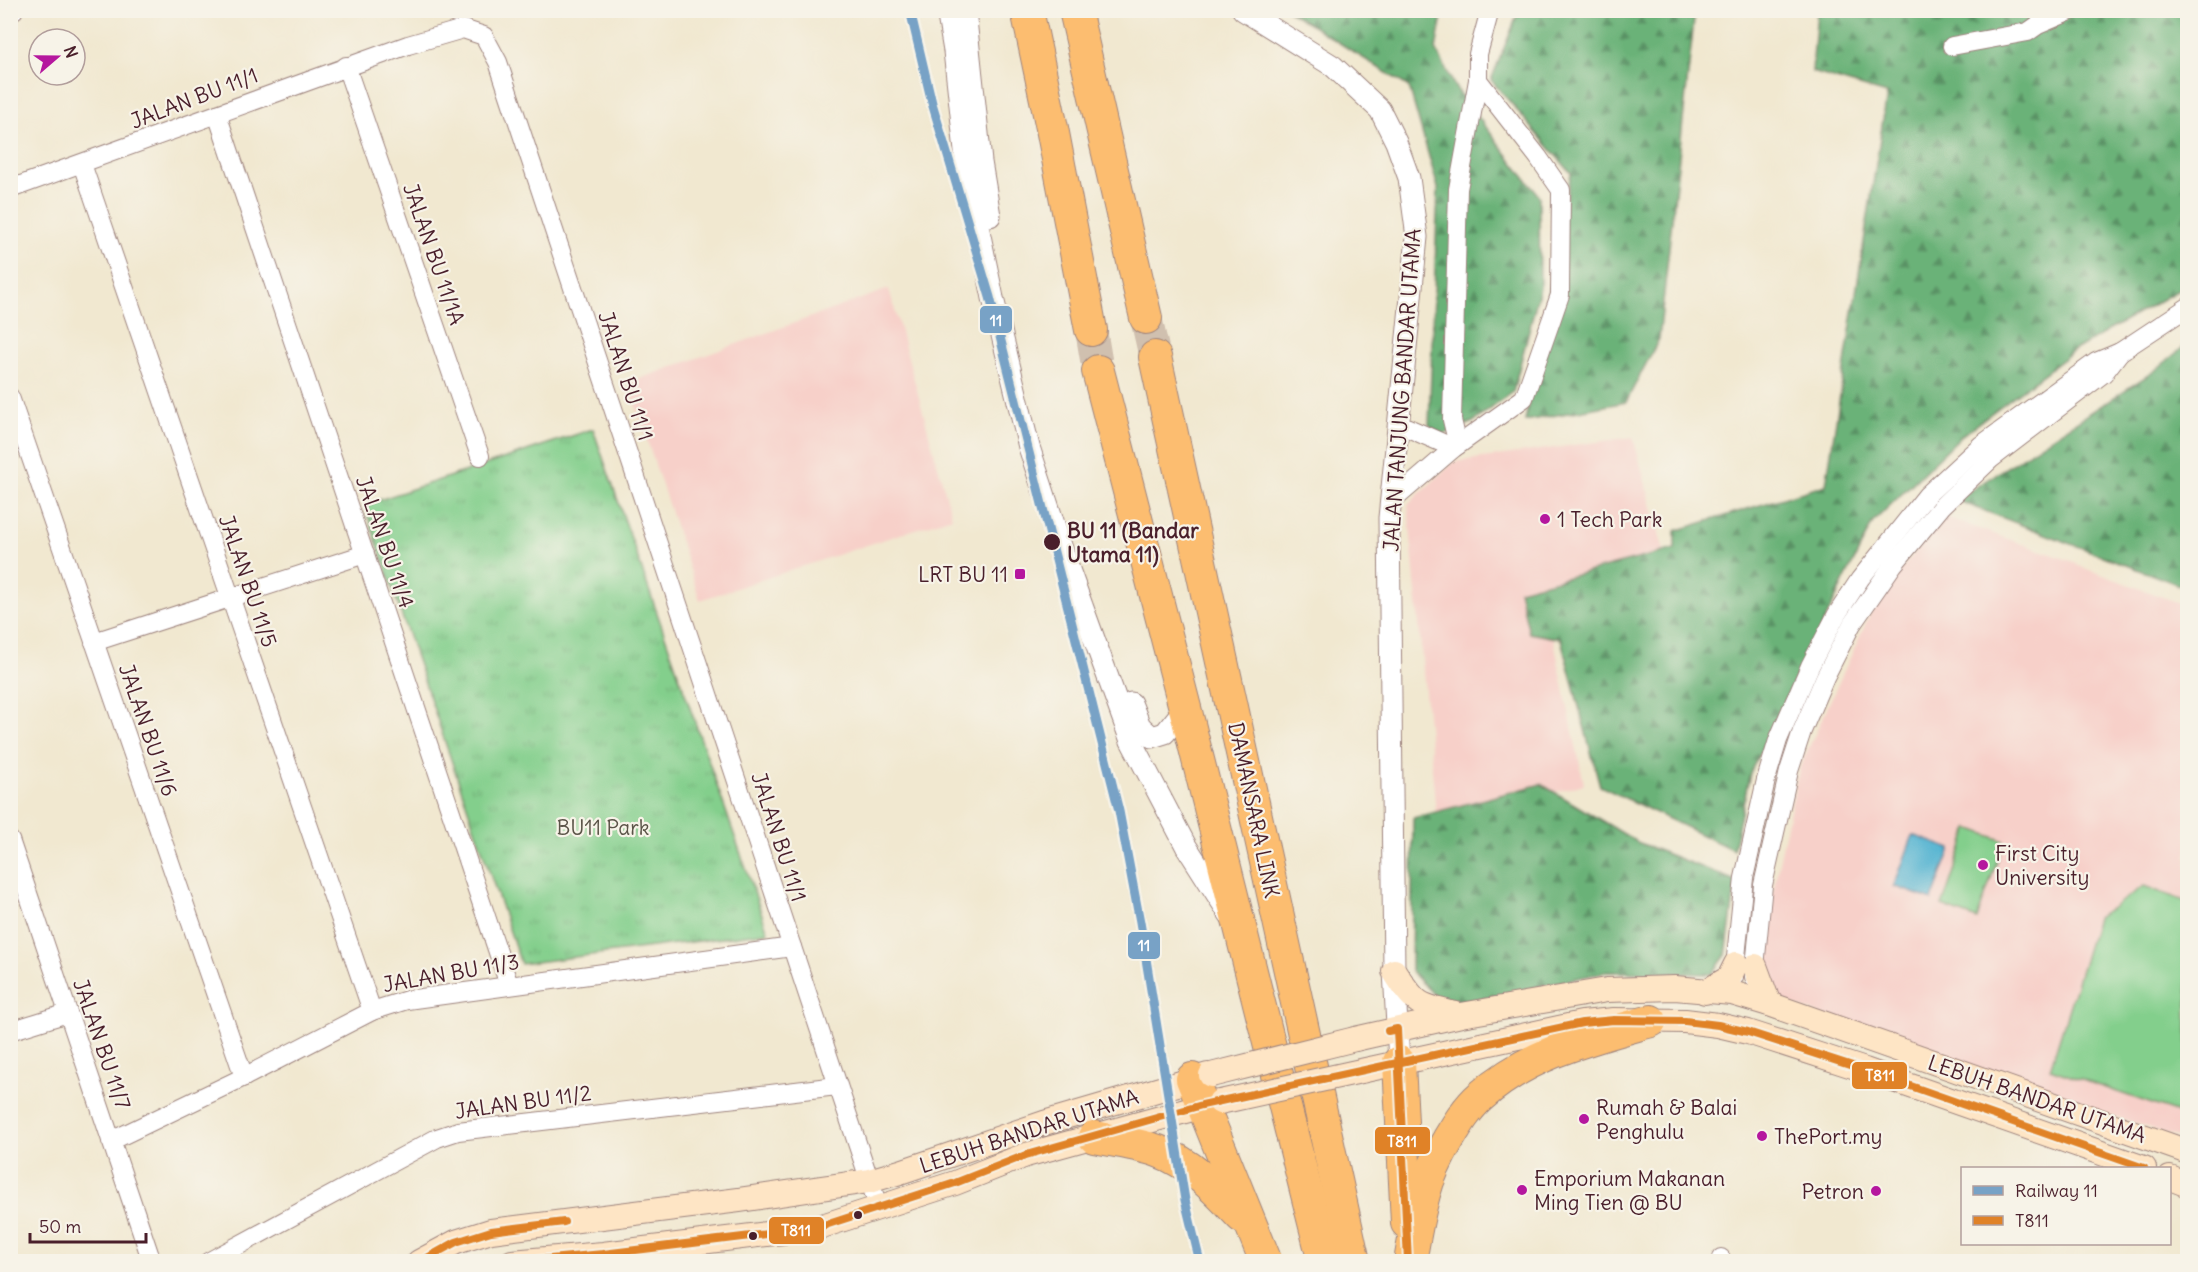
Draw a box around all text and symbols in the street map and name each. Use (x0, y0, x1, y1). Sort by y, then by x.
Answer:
north arrow (27, 27, 87, 87)
text: N (60, 43, 82, 60)
street label: JALAN BU 11/1 (126, 61, 262, 135)
street label: JALAN BU 11/1A (397, 180, 471, 328)
street label: JALAN TANJUNG BANDAR UTAMA (1377, 228, 1427, 552)
line badge: 11 (979, 305, 1013, 334)
street label: JALAN BU 11/1 (592, 308, 660, 444)
text: 11 (990, 310, 1002, 330)
street label: JALAN BU 11/4 (350, 472, 420, 612)
place label: 1 Tech Park (1557, 506, 1662, 533)
street label: JALAN BU 11/5 (213, 511, 283, 651)
marker: 1 Tech Park (1538, 512, 1552, 526)
place label: BU 11 (Bandar Utama 11) (1067, 517, 1199, 568)
marker: BU 11 (Bandar Utama 11) (1042, 532, 1062, 552)
place label: LRT BU 11 (918, 561, 1008, 588)
marker: LRT BU 11 (1013, 567, 1027, 581)
street label: JALAN BU 11/6 (113, 660, 183, 800)
street label: DAMANSARA LINK (1222, 720, 1286, 900)
street label: JALAN BU 11/1 (745, 769, 813, 905)
park label: BU11 Park (556, 814, 650, 841)
place label: First City University (1995, 840, 2089, 891)
marker: First City University (1976, 858, 1990, 872)
line badge: 11 (1127, 931, 1161, 960)
text: 11 (1138, 935, 1150, 955)
street label: JALAN BU 11/3 (381, 948, 521, 998)
street label: JALAN BU 11/7 (67, 975, 137, 1113)
street label: LEBUH BANDAR UTAMA (1924, 1049, 2150, 1149)
line badge: T811 (1851, 1061, 1908, 1090)
text: T811 (1865, 1065, 1895, 1085)
street label: JALAN BU 11/2 (453, 1079, 593, 1125)
street label: LEBUH BANDAR UTAMA (916, 1083, 1142, 1179)
place label: Rumah & Balai Penghulu (1596, 1094, 1737, 1145)
marker: Rumah & Balai Penghulu (1577, 1112, 1591, 1126)
place label: ThePort.my (1774, 1123, 1882, 1150)
line badge: T811 (1374, 1126, 1431, 1155)
marker: ThePort.my (1755, 1129, 1769, 1143)
text: T811 (1387, 1131, 1417, 1151)
place label: Emporium Makanan Ming Tien @ BU (1534, 1165, 1725, 1216)
legend (1961, 1167, 2171, 1245)
place label: Petron (1801, 1178, 1864, 1205)
text: Railway 11 (2015, 1179, 2098, 1202)
marker: Emporium Makanan Ming Tien @ BU (1515, 1183, 1529, 1197)
marker: Petron (1869, 1184, 1883, 1198)
scale bar (30, 1206, 146, 1244)
unlabelled marker (852, 1209, 864, 1221)
text: T811 (2015, 1209, 2049, 1232)
text: 50 m (39, 1215, 81, 1238)
line badge: T811 (768, 1216, 825, 1245)
text: T811 (781, 1220, 811, 1240)
unlabelled marker (747, 1230, 759, 1242)

